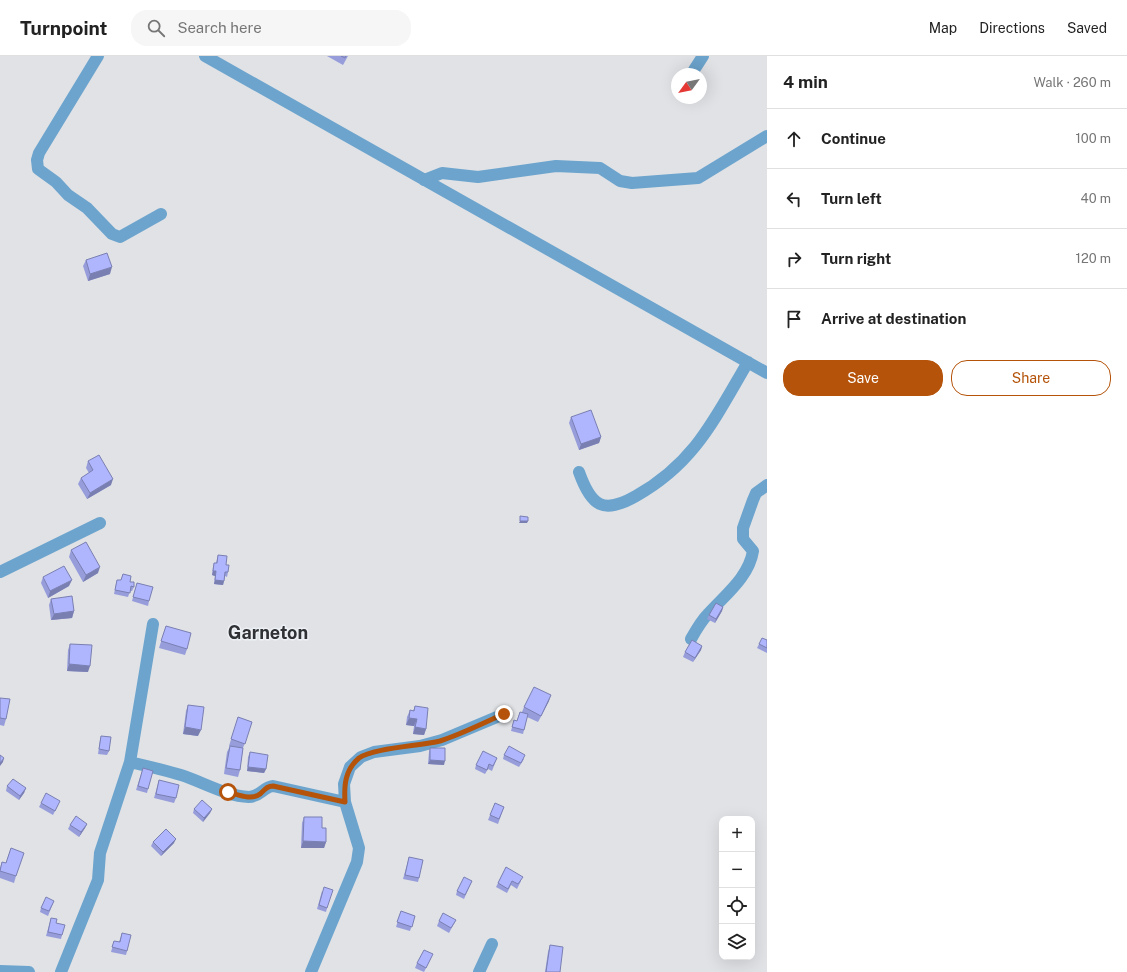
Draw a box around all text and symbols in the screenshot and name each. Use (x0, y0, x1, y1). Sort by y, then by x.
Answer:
search box (131, 10, 411, 46)
text: Turnpoint (20, 17, 107, 39)
icon: search (145, 17, 167, 39)
text: Search here (177, 19, 262, 36)
text: Map (929, 20, 957, 36)
text: Directions (979, 20, 1045, 36)
text: Saved (1067, 20, 1107, 36)
north arrow (671, 68, 707, 104)
text: 4 min (783, 72, 828, 92)
text: Walk · 260 m (1033, 75, 1111, 90)
icon: ahead (783, 128, 805, 150)
text: Continue (821, 130, 886, 147)
text: 100 m (1075, 131, 1111, 146)
icon: left (783, 188, 805, 210)
text: Turn left (821, 190, 882, 207)
text: 40 m (1080, 191, 1111, 206)
icon: right (783, 248, 805, 270)
text: Turn right (821, 250, 891, 267)
text: 120 m (1076, 251, 1111, 266)
icon: arrive (783, 308, 805, 330)
text: Arrive at destination (821, 310, 966, 327)
button: Save (783, 360, 943, 396)
button: Share (951, 360, 1111, 396)
district label: Garneton (228, 622, 308, 643)
route end (495, 705, 513, 723)
route start (219, 783, 237, 801)
map controls (719, 816, 755, 960)
button: + (719, 816, 755, 852)
button: − (719, 852, 755, 888)
button: locate (719, 888, 755, 924)
button: layers (719, 924, 755, 960)

